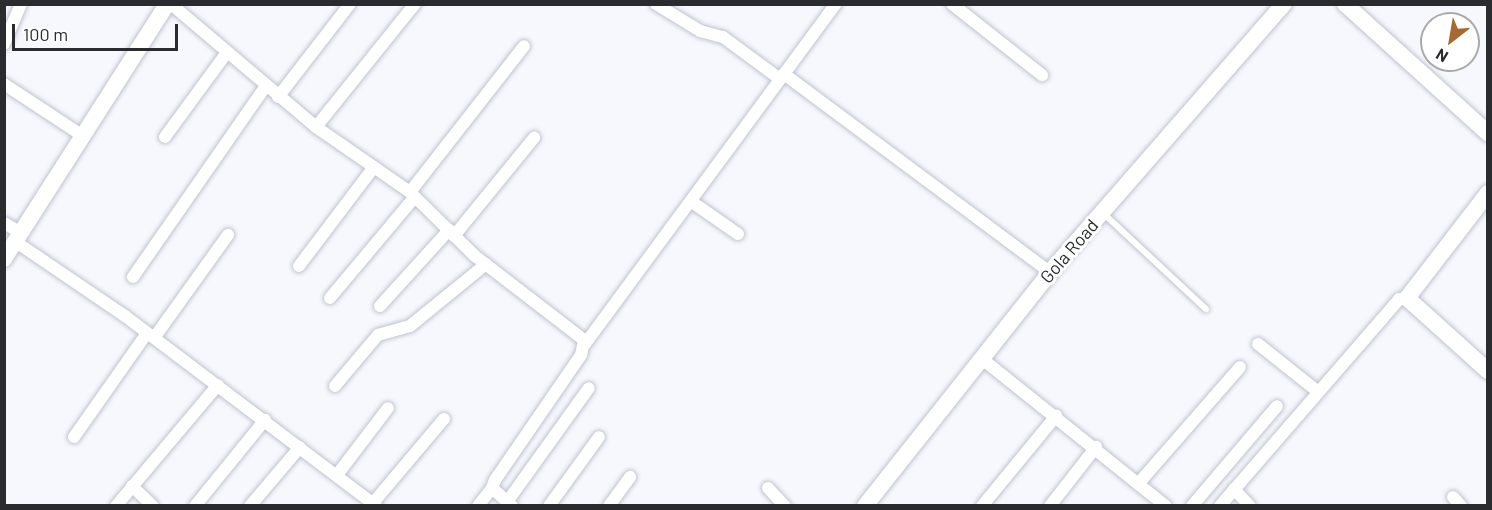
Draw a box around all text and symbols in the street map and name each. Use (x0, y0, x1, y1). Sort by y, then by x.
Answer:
scale bar (15, 12, 182, 50)
north arrow (1420, 12, 1480, 72)
text: 100 m (23, 23, 68, 45)
text: N (1432, 45, 1451, 67)
street label: Gola Road (1035, 215, 1103, 287)

